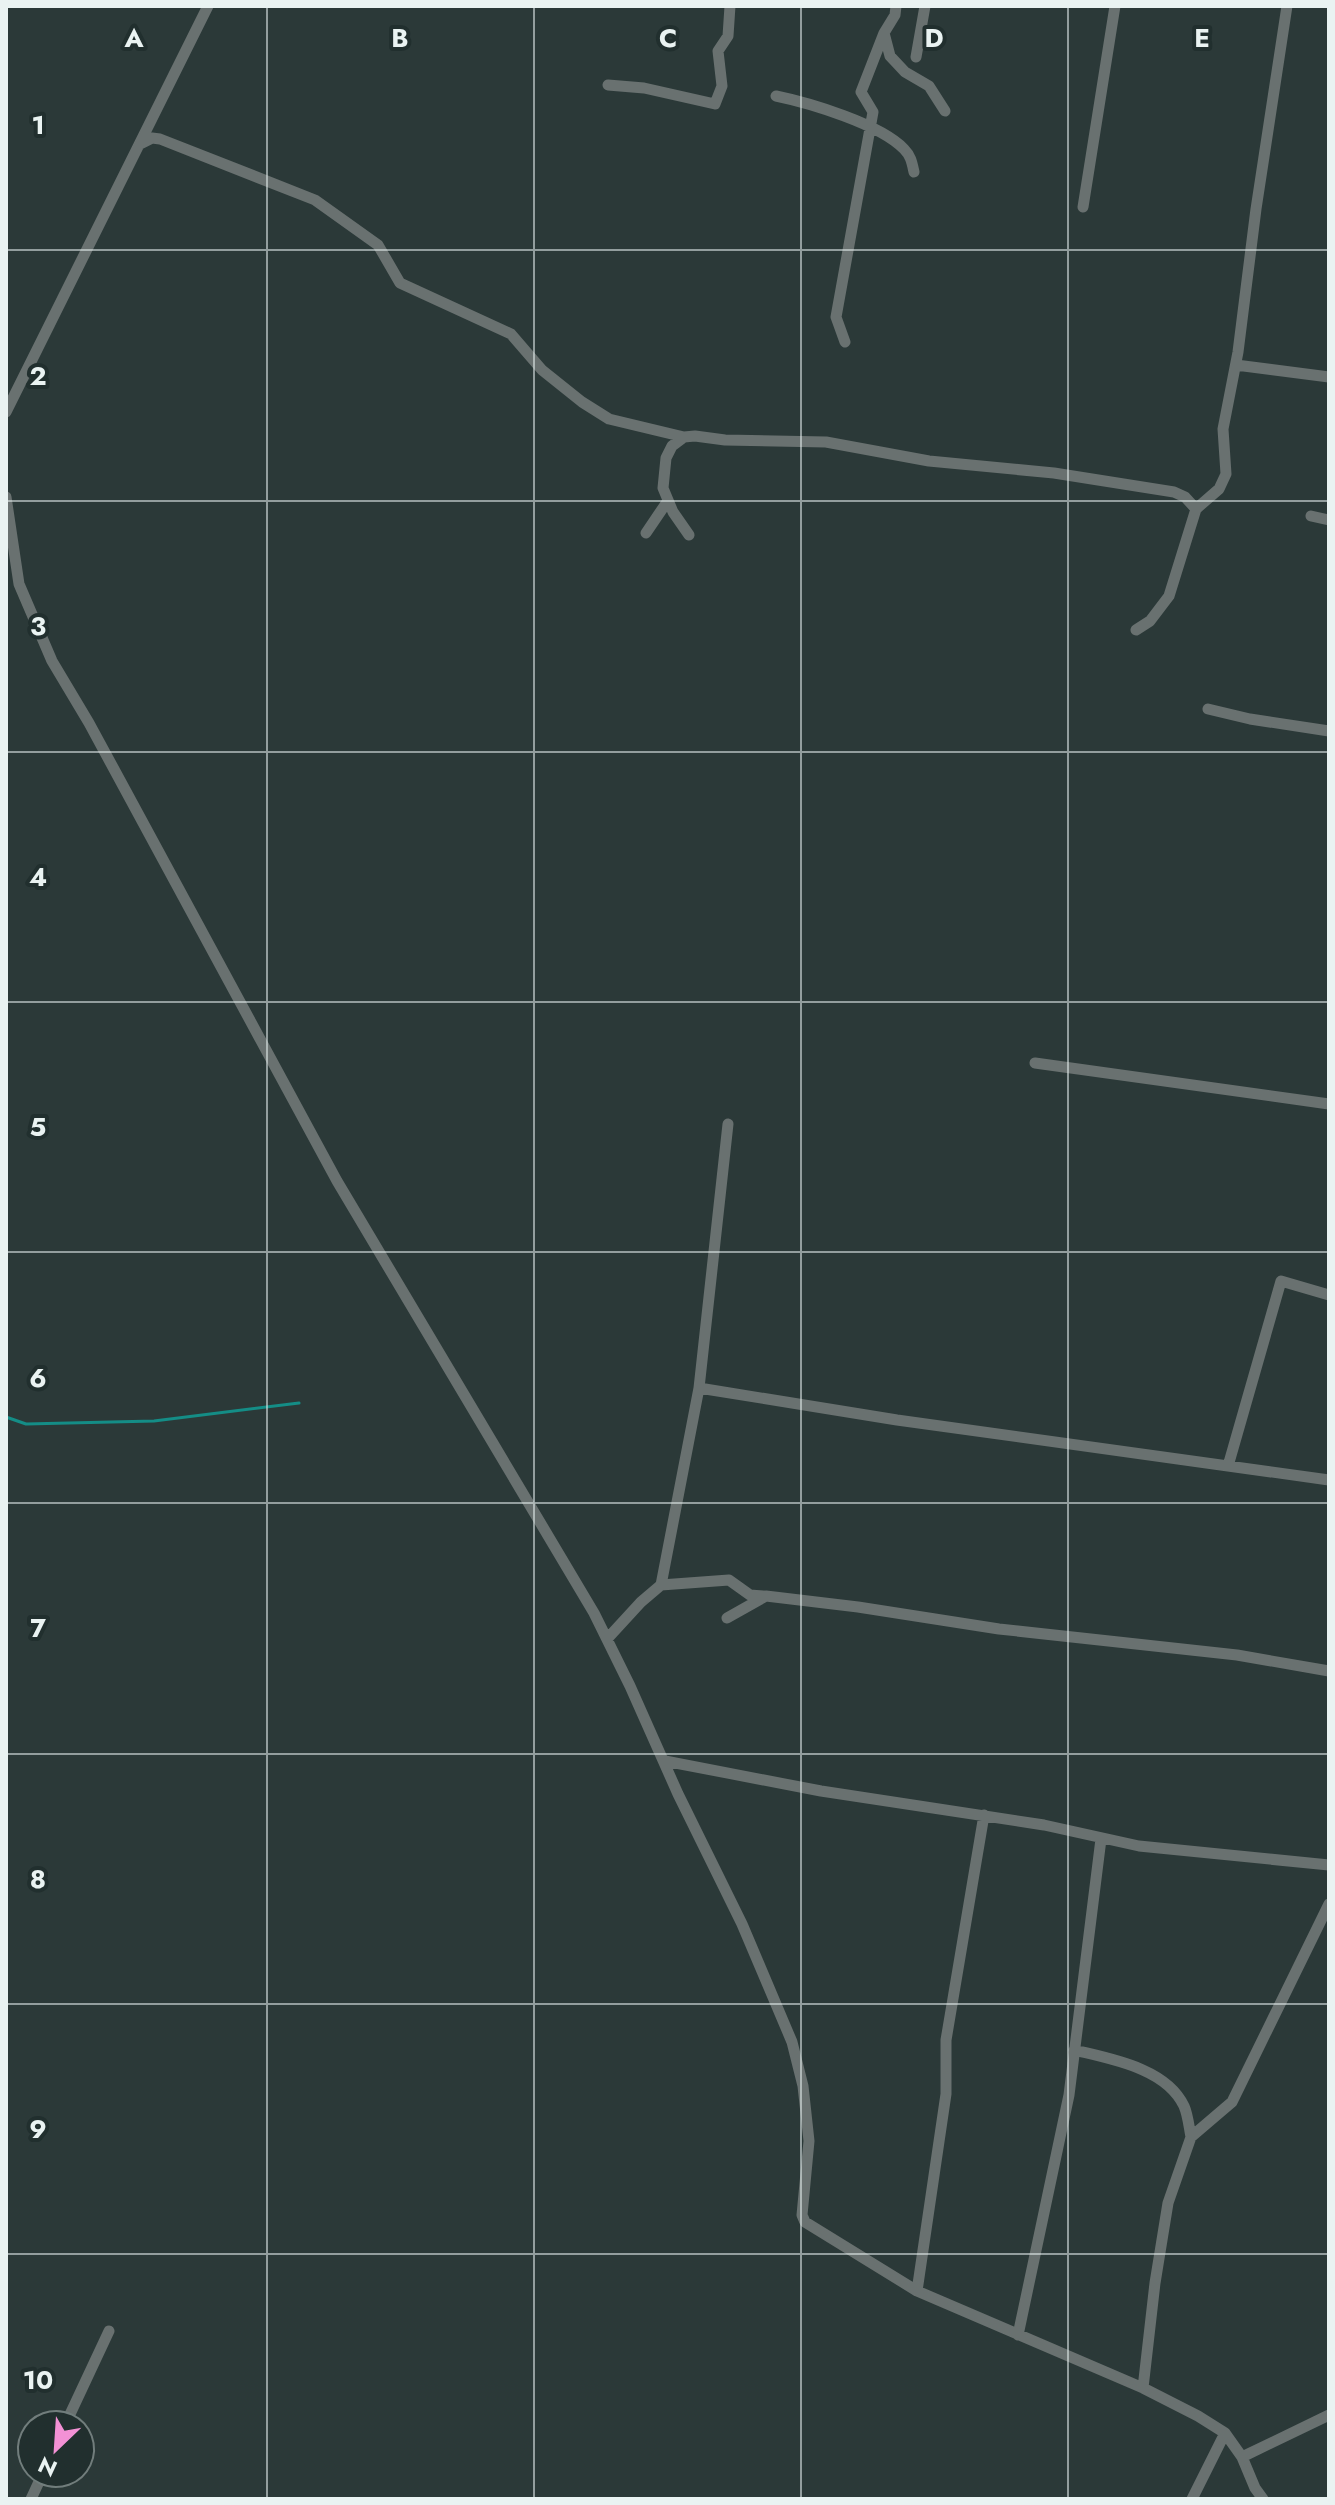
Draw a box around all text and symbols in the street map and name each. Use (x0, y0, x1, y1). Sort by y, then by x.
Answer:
text: A (123, 19, 144, 57)
text: B (391, 19, 409, 57)
text: C (659, 19, 677, 57)
text: D (924, 19, 944, 57)
text: E (1194, 19, 1210, 57)
text: 1 (31, 106, 45, 144)
text: 2 (29, 357, 47, 395)
text: 3 (30, 607, 46, 645)
text: 4 (29, 858, 47, 896)
text: 5 (30, 1108, 46, 1146)
text: 6 (29, 1359, 47, 1397)
text: 7 (30, 1609, 46, 1647)
text: 8 (30, 1860, 46, 1898)
text: 9 (29, 2110, 47, 2148)
text: 10 (23, 2361, 53, 2399)
north arrow (16, 2409, 96, 2489)
text: N (33, 2449, 62, 2485)

